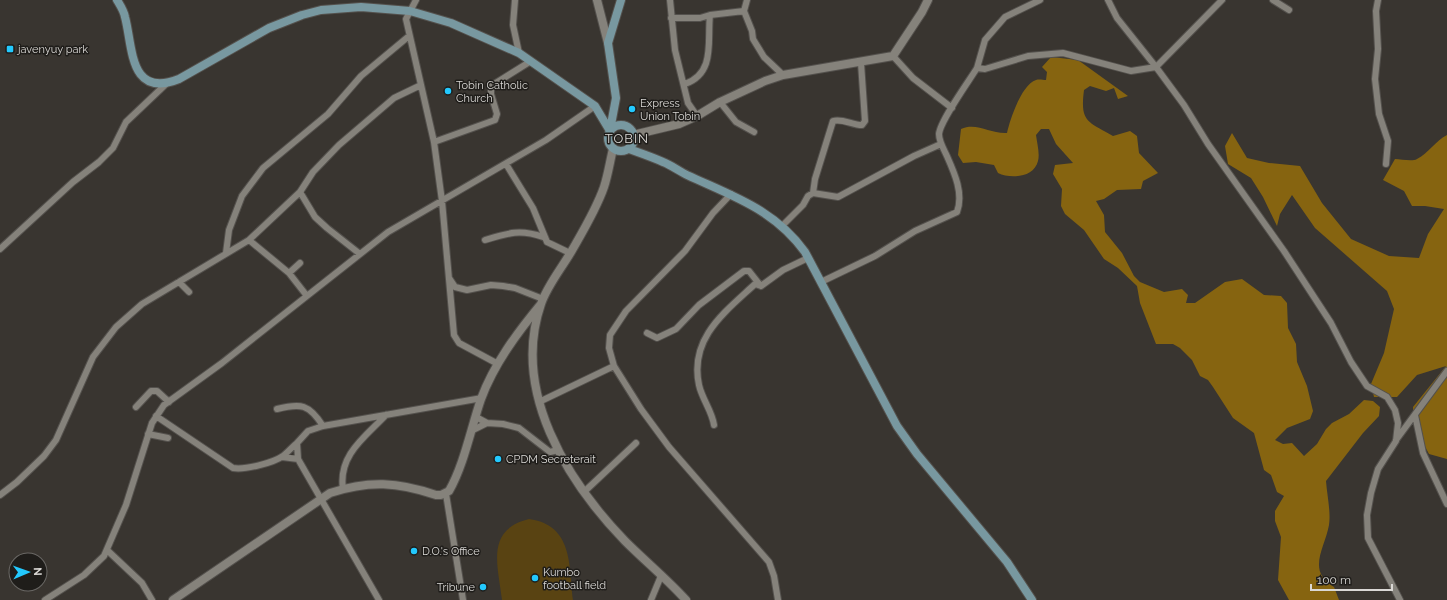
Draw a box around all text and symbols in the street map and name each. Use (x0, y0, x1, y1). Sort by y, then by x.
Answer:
place label: javenyuy park (16, 43, 88, 56)
marker: javenyuy park (5, 44, 15, 54)
place label: Tobin Catholic Church (456, 79, 528, 105)
marker: Tobin Catholic Church (443, 86, 453, 96)
place label: Express Union Tobin (640, 97, 700, 123)
marker: Express Union Tobin (627, 104, 637, 114)
district label: TOBIN (605, 131, 649, 146)
place label: CPDM Secreterait (506, 453, 596, 466)
marker: CPDM Secreterait (493, 454, 503, 464)
place label: D.O.'s Office (422, 545, 480, 558)
marker: D.O.'s Office (409, 546, 419, 556)
north arrow (8, 552, 48, 592)
place label: Kumbo football field (543, 566, 606, 592)
scale bar (1311, 566, 1392, 592)
text: N (31, 567, 44, 576)
marker: Kumbo football field (530, 573, 540, 583)
text: 100 m (1317, 573, 1351, 587)
place label: Tribune (437, 581, 476, 594)
marker: Tribune (478, 582, 488, 592)

